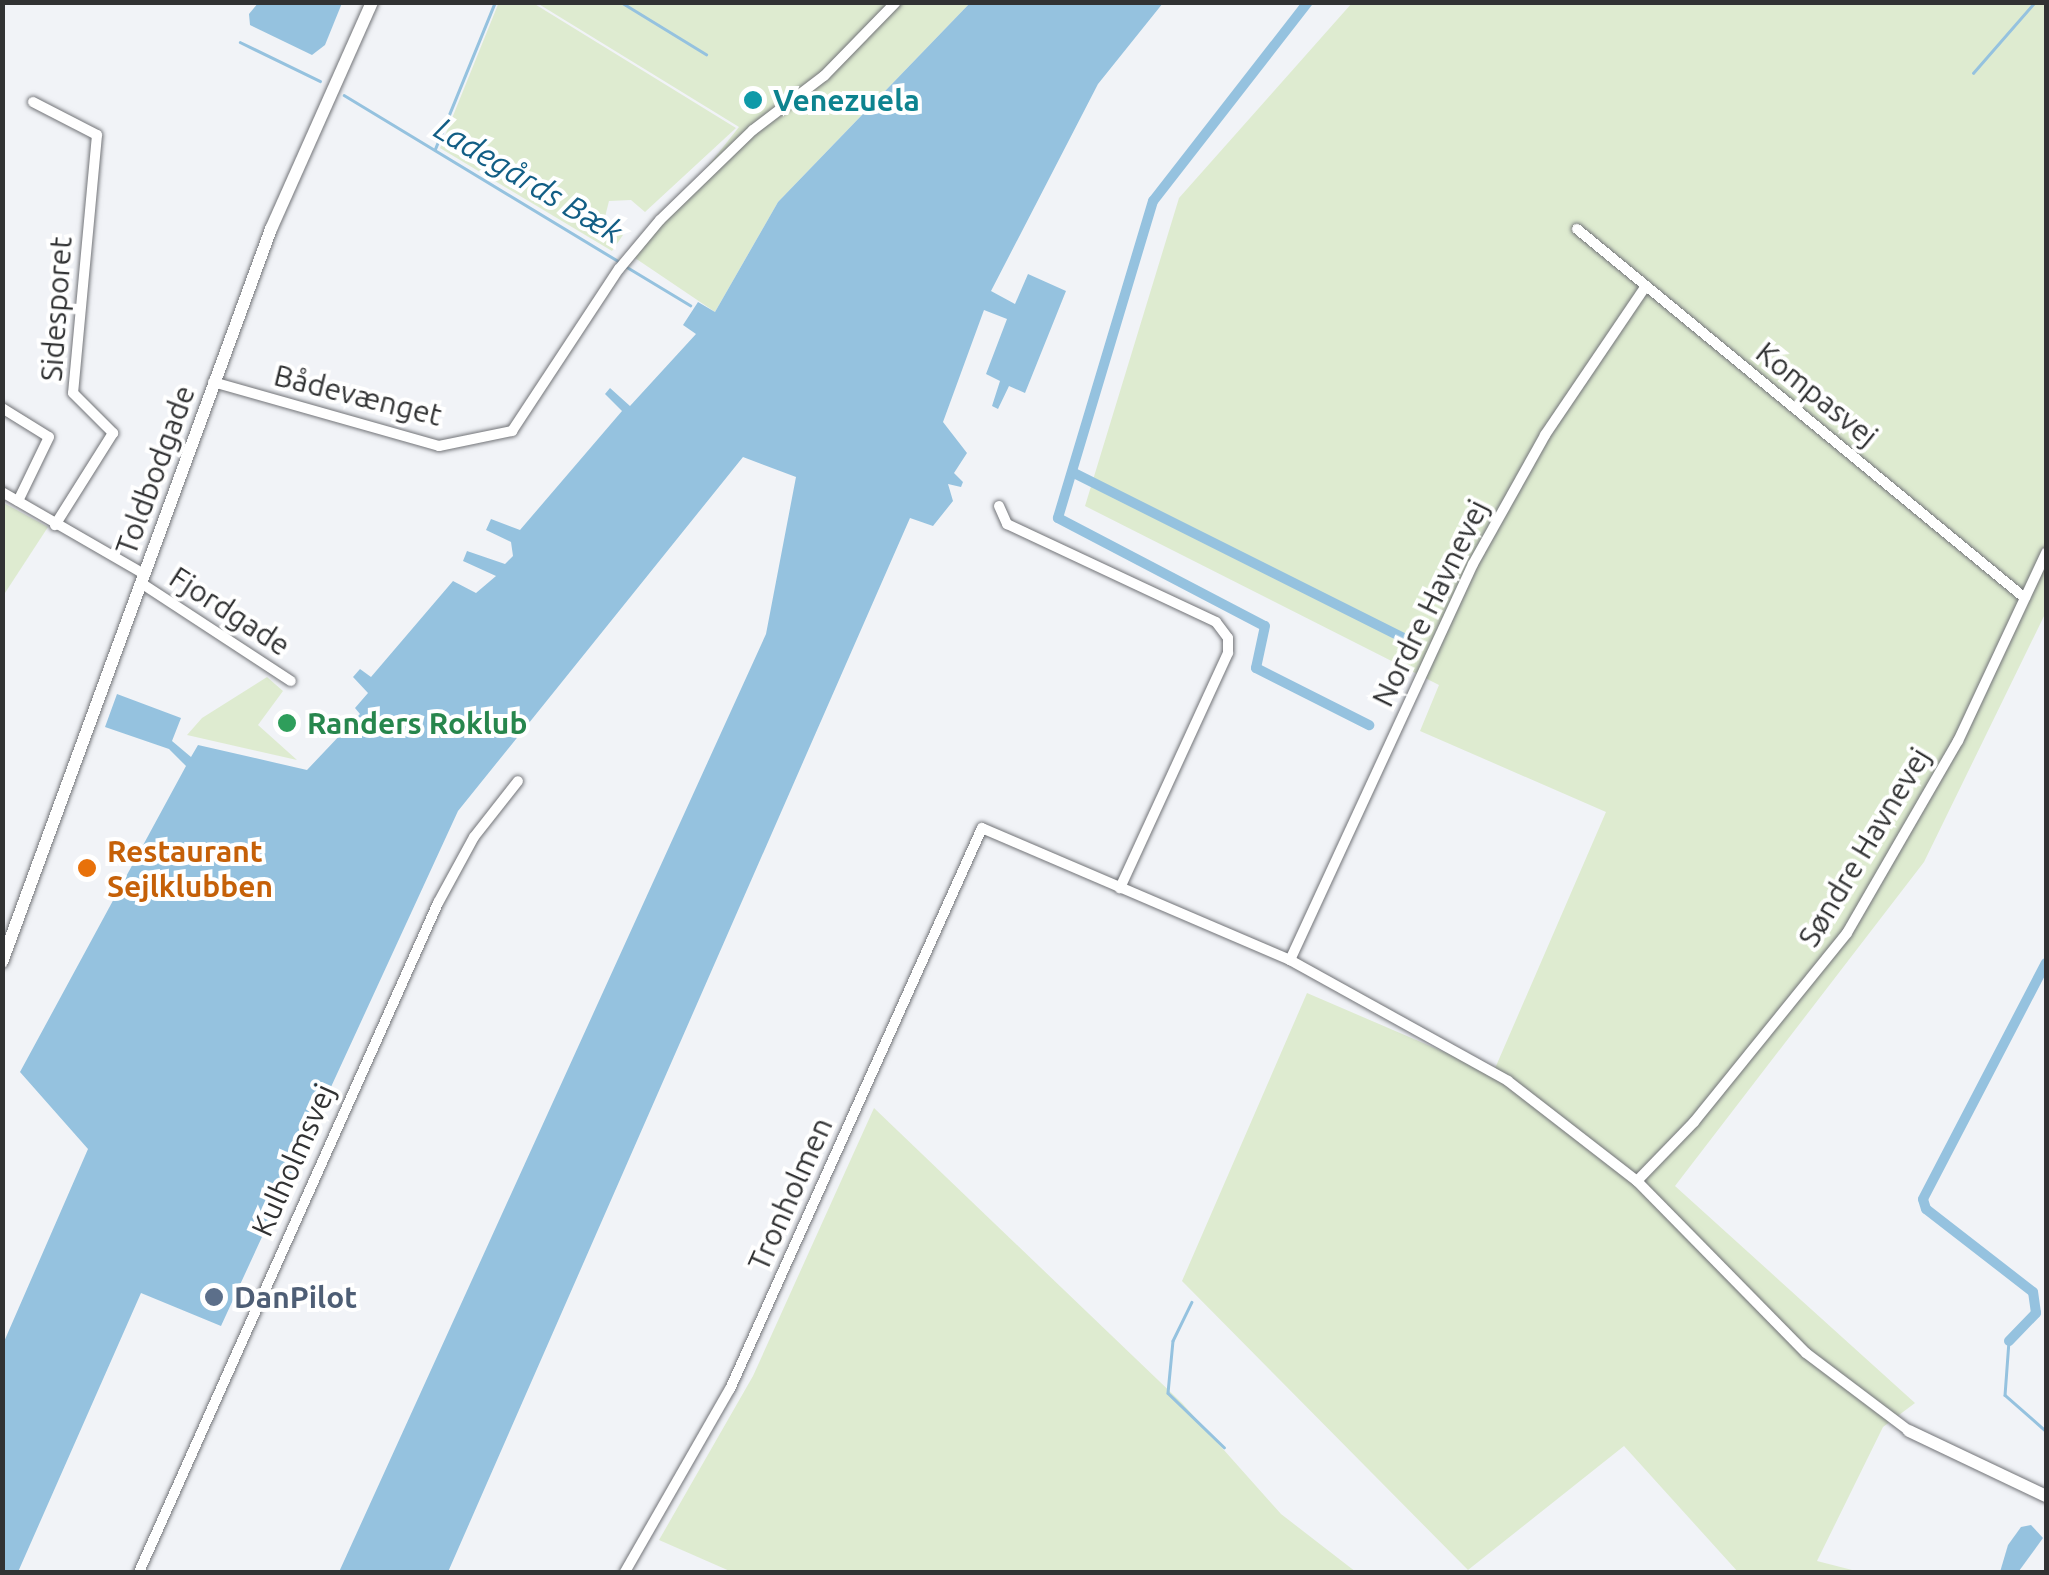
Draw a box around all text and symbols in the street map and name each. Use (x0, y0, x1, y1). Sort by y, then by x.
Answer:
place label: Venezuela (773, 82, 920, 118)
marker: Venezuela (742, 89, 764, 111)
water label: Ladegårds Bæk (428, 109, 630, 251)
street label: Sidesporet (33, 235, 79, 383)
street label: Kompasvej (1749, 334, 1885, 454)
street label: Bådevænget (270, 357, 446, 433)
street label: Toldbodgade (108, 380, 202, 560)
street label: Nordre Havnevej (1364, 494, 1496, 712)
street label: Fjordgade (163, 559, 297, 663)
place label: Randers Roklub (307, 705, 527, 741)
marker: Randers Roklub (276, 712, 298, 734)
street label: Søndre Havnevej (1790, 741, 1938, 953)
place label: Restaurant Sejlklubben (107, 833, 273, 904)
marker: Restaurant Sejlklubben (76, 857, 98, 879)
street label: Kulholmsvej (243, 1078, 343, 1242)
street label: Tronholmen (740, 1112, 840, 1276)
place label: DanPilot (234, 1279, 357, 1315)
marker: DanPilot (203, 1286, 225, 1308)

